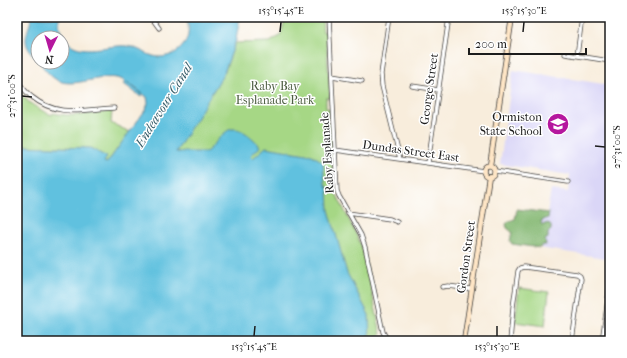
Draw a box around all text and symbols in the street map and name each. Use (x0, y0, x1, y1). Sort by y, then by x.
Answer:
text: 153°15'45"E (258, 5, 304, 17)
text: 153°15'30"E (501, 5, 547, 17)
north arrow (30, 30, 70, 70)
scale bar (469, 30, 586, 56)
text: 200 m (475, 37, 507, 51)
street label: George Street (417, 52, 441, 126)
text: N (44, 53, 54, 66)
water label: Endeavour Canal (131, 59, 196, 151)
text: 27°31'00"S (6, 74, 18, 118)
park label: Raby Bay Esplanade Park (236, 79, 315, 107)
place label: Ormiston State School (480, 110, 543, 138)
school or university icon: Ormiston State School (545, 111, 571, 137)
street label: Raby Esplanade (317, 112, 337, 194)
text: 27°31'00"S (611, 125, 623, 169)
street label: Dundas Street East (362, 137, 461, 165)
street label: Gordon Street (454, 219, 478, 294)
text: 153°15'45"E (231, 341, 277, 353)
text: 153°15'30"E (474, 341, 520, 353)

